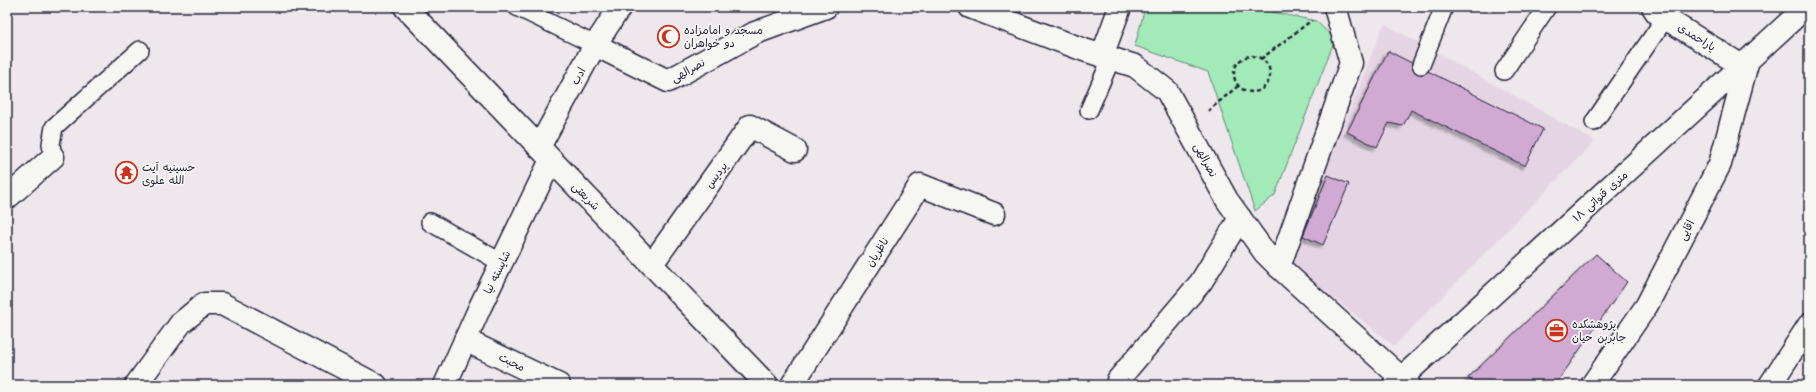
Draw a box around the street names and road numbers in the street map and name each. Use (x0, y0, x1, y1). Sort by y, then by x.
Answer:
street label: یاراحمدی (1674, 19, 1719, 57)
street label: نصرالهی (668, 54, 709, 88)
street label: ادب (567, 64, 591, 89)
street label: نصرالهی (1188, 140, 1222, 181)
street label: پردیس (701, 159, 733, 193)
street label: ۱۸ متری قنواتی (1569, 167, 1633, 227)
street label: شریعتی (567, 178, 603, 215)
street label: اقایی (1674, 217, 1700, 244)
street label: ناظریان (862, 234, 894, 271)
street label: شایسته نیا (480, 247, 516, 297)
street label: محبت (495, 349, 528, 377)

